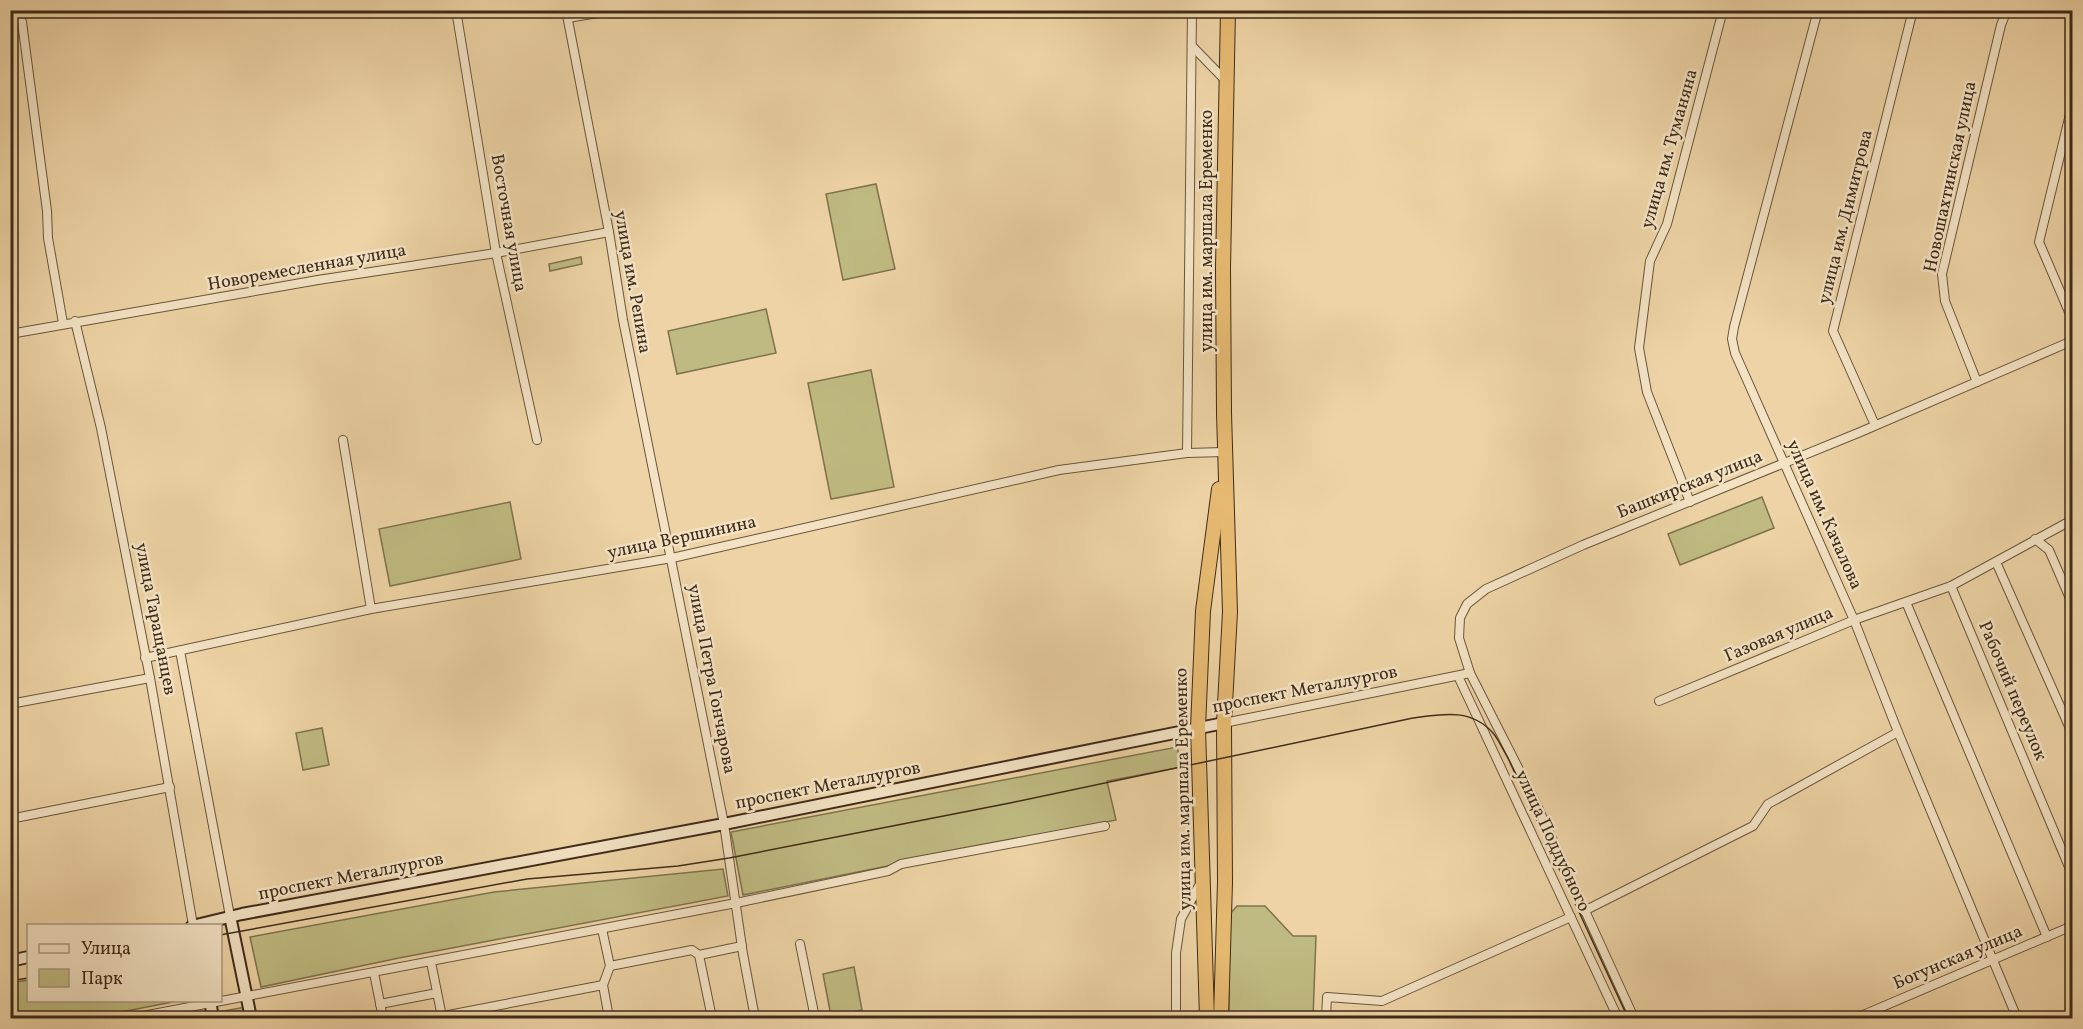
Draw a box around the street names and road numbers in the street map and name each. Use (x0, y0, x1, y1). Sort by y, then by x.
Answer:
street label: улица им. Туманяна (1635, 66, 1705, 232)
street label: Новошахтинская улица (1918, 79, 1984, 275)
street label: улица им. маршала Еременко (1195, 110, 1220, 352)
street label: улица им. Димитрова (1812, 127, 1880, 307)
street label: Восточная улица (484, 152, 532, 294)
street label: улица им. Репина (607, 209, 657, 356)
street label: Новоремесленная улица (206, 238, 408, 298)
street label: улица им. Качалова (1780, 436, 1868, 594)
street label: Башкирская улица (1613, 444, 1767, 526)
street label: улица Вершинина (605, 510, 759, 566)
street label: улица Таращанцев (128, 541, 182, 697)
street label: улица Петра Гончарова (680, 582, 742, 776)
street label: Газовая улица (1721, 601, 1837, 669)
street label: Рабочий переулок (1971, 617, 2053, 765)
street label: проспект Металлургов (1210, 660, 1400, 720)
street label: улица им. маршала Еременко (1169, 667, 1199, 911)
street label: проспект Металлургов (733, 756, 923, 816)
street label: улица Поддубного (1508, 766, 1596, 916)
street label: проспект Металлургов (256, 847, 446, 907)
street label: Богунская улица (1889, 919, 2027, 997)

